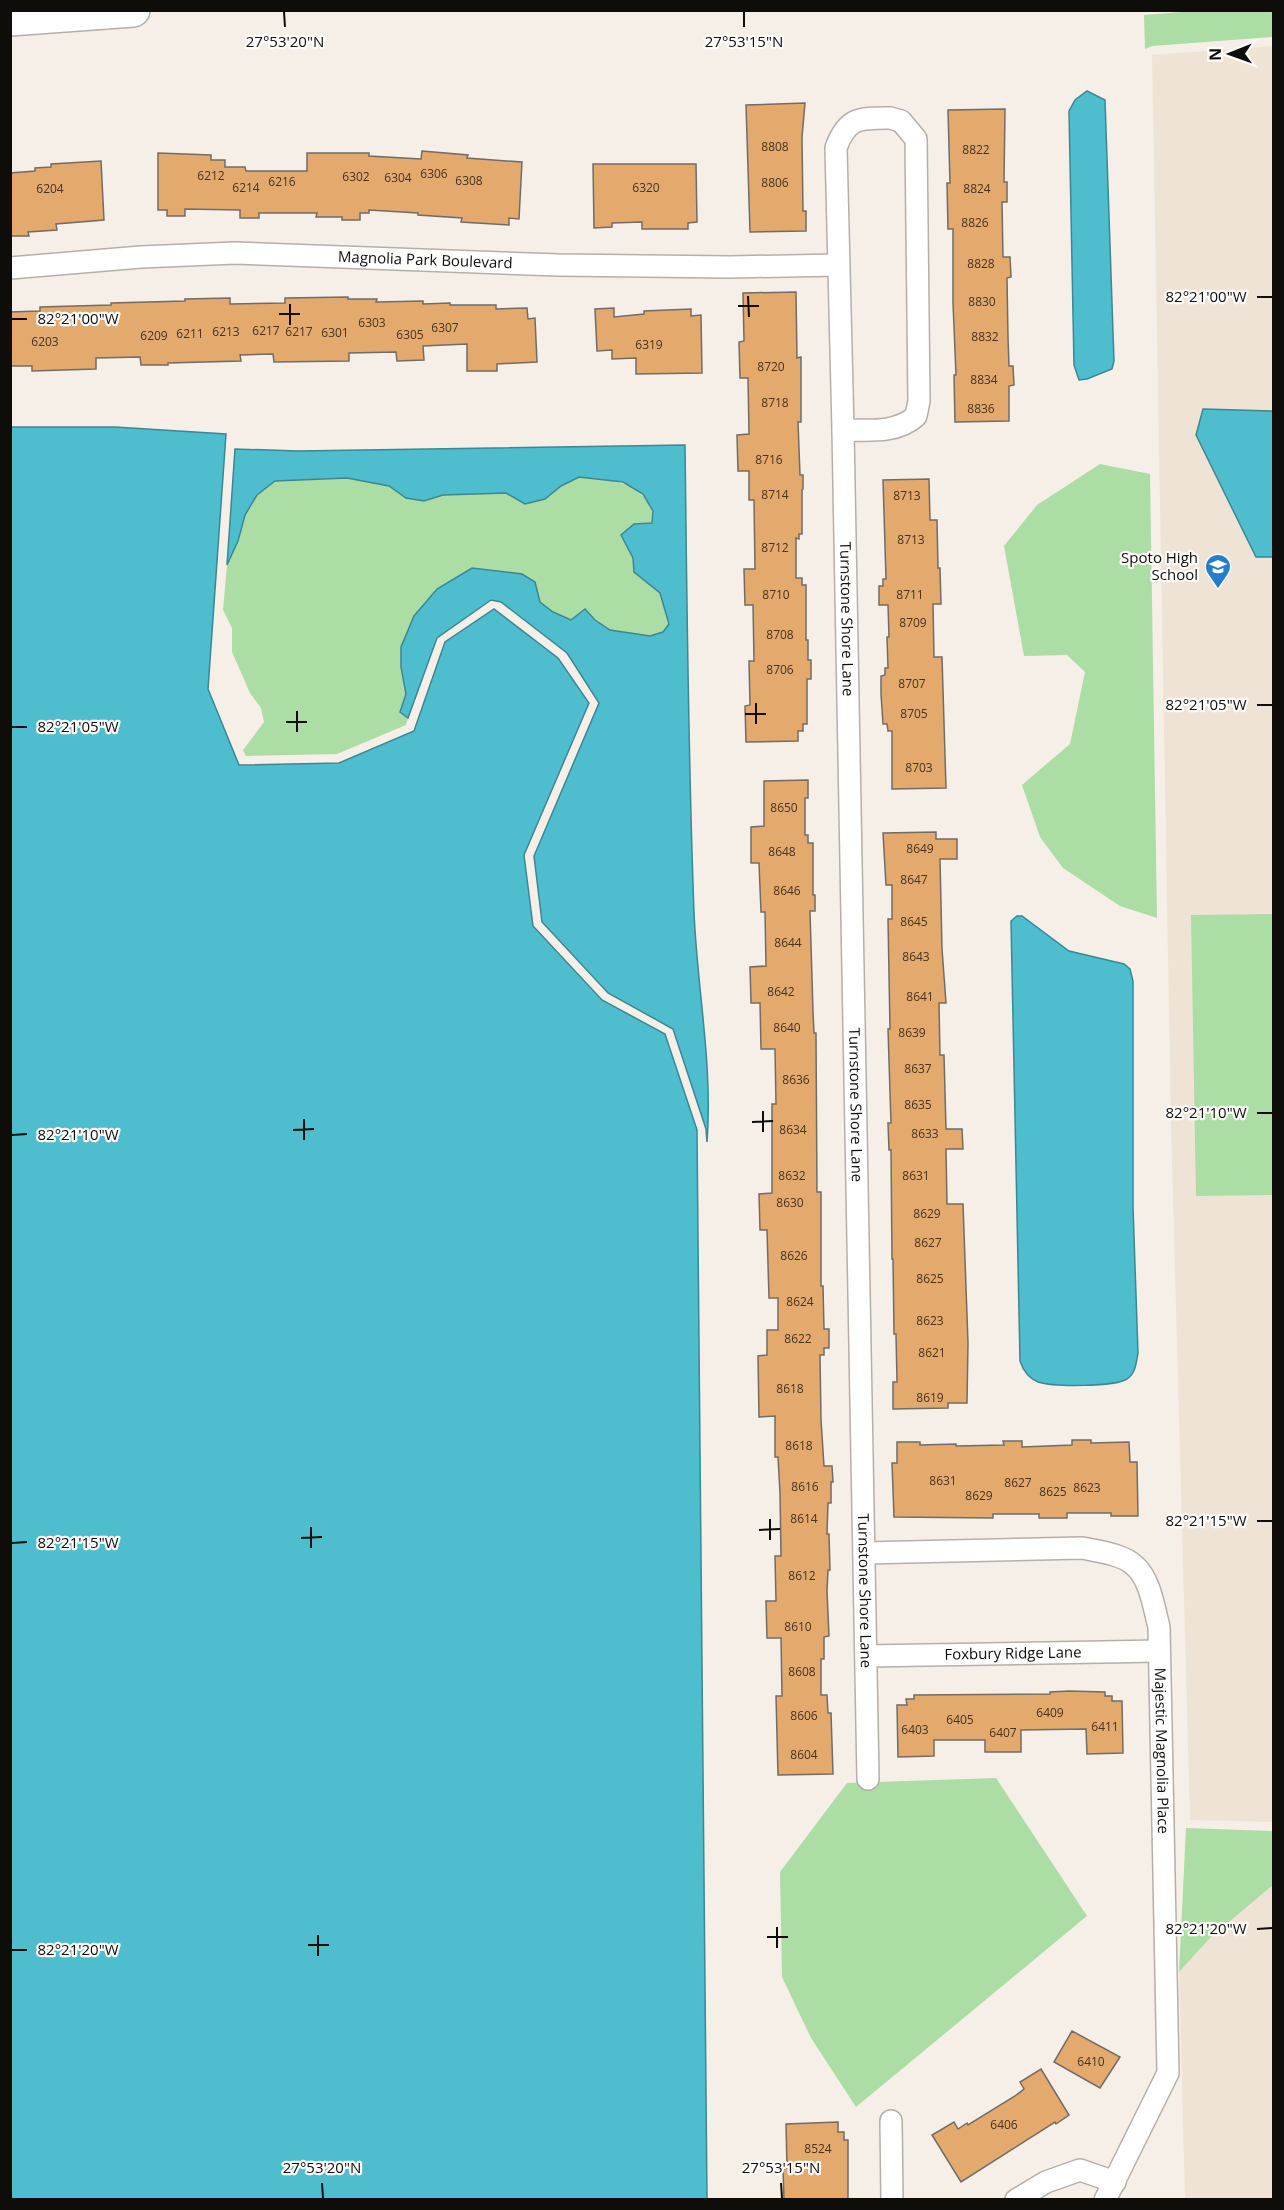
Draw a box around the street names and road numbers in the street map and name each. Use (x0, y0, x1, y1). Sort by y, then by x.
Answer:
street label: Magnolia Park Boulevard (338, 246, 513, 272)
street label: Turnstone Shore Lane (836, 541, 859, 696)
street label: Turnstone Shore Lane (845, 1027, 868, 1182)
street label: Turnstone Shore Lane (854, 1513, 877, 1668)
street label: Foxbury Ridge Lane (944, 1641, 1082, 1664)
street label: Majestic Magnolia Place (1151, 1667, 1174, 1834)

